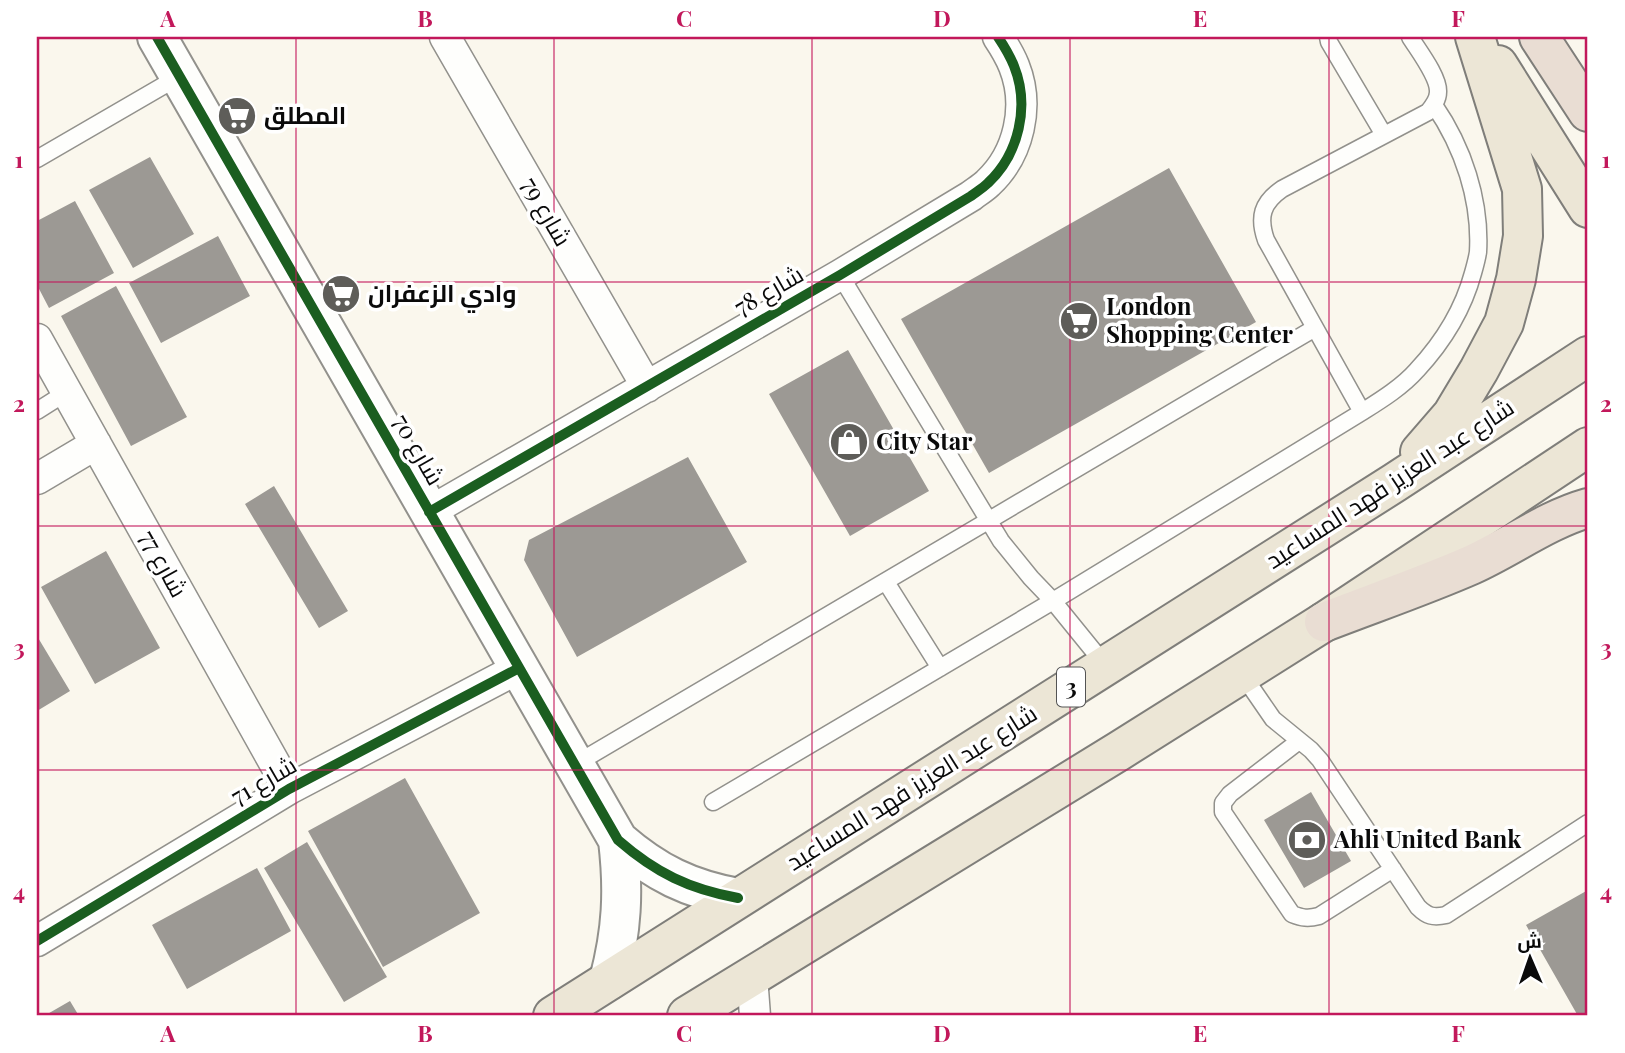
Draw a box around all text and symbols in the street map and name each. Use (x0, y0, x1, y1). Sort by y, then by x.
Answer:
text: A (159, 2, 176, 33)
text: B (417, 2, 433, 33)
text: C (676, 2, 692, 33)
text: D (933, 2, 951, 33)
text: E (1193, 2, 1207, 33)
text: F (1451, 2, 1465, 33)
supermarket icon: المطلق (216, 95, 258, 137)
place label: المطلق (264, 98, 346, 130)
text: 1 (15, 143, 24, 174)
text: 1 (1602, 143, 1611, 174)
street label: شارع 79 (514, 171, 580, 252)
street label: شارع 78 (728, 257, 809, 324)
supermarket icon: وادي الزعفران (320, 273, 362, 315)
place label: وادي الزعفران (368, 276, 516, 313)
place label: London Shopping Center (1106, 289, 1294, 349)
supermarket icon: London Shopping Center (1058, 300, 1100, 342)
text: 2 (13, 387, 25, 418)
text: 2 (1600, 387, 1612, 418)
street label: شارع عبد العزيز فهد المساعيد (1259, 390, 1520, 576)
street label: شارع 70 (385, 408, 453, 491)
shop icon: City Star (828, 421, 870, 463)
place label: City Star (876, 424, 973, 456)
street label: شارع 77 (132, 524, 196, 603)
text: 3 (13, 631, 25, 662)
text: 3 (1600, 631, 1612, 662)
road number: 3 (1057, 667, 1085, 706)
street label: شارع عبد العزيز فهد المساعيد (780, 696, 1043, 878)
street label: شارع 71 (224, 748, 303, 813)
bank icon: Ahli United Bank (1286, 819, 1328, 861)
place label: Ahli United Bank (1333, 822, 1522, 854)
text: 4 (13, 875, 25, 906)
text: 4 (1600, 875, 1612, 906)
north arrow (1496, 923, 1566, 993)
text: ش (1517, 927, 1542, 953)
text: A (159, 1017, 176, 1048)
text: B (417, 1017, 433, 1048)
text: C (676, 1017, 692, 1048)
text: D (933, 1017, 951, 1048)
text: E (1193, 1017, 1207, 1048)
text: F (1451, 1017, 1465, 1048)

